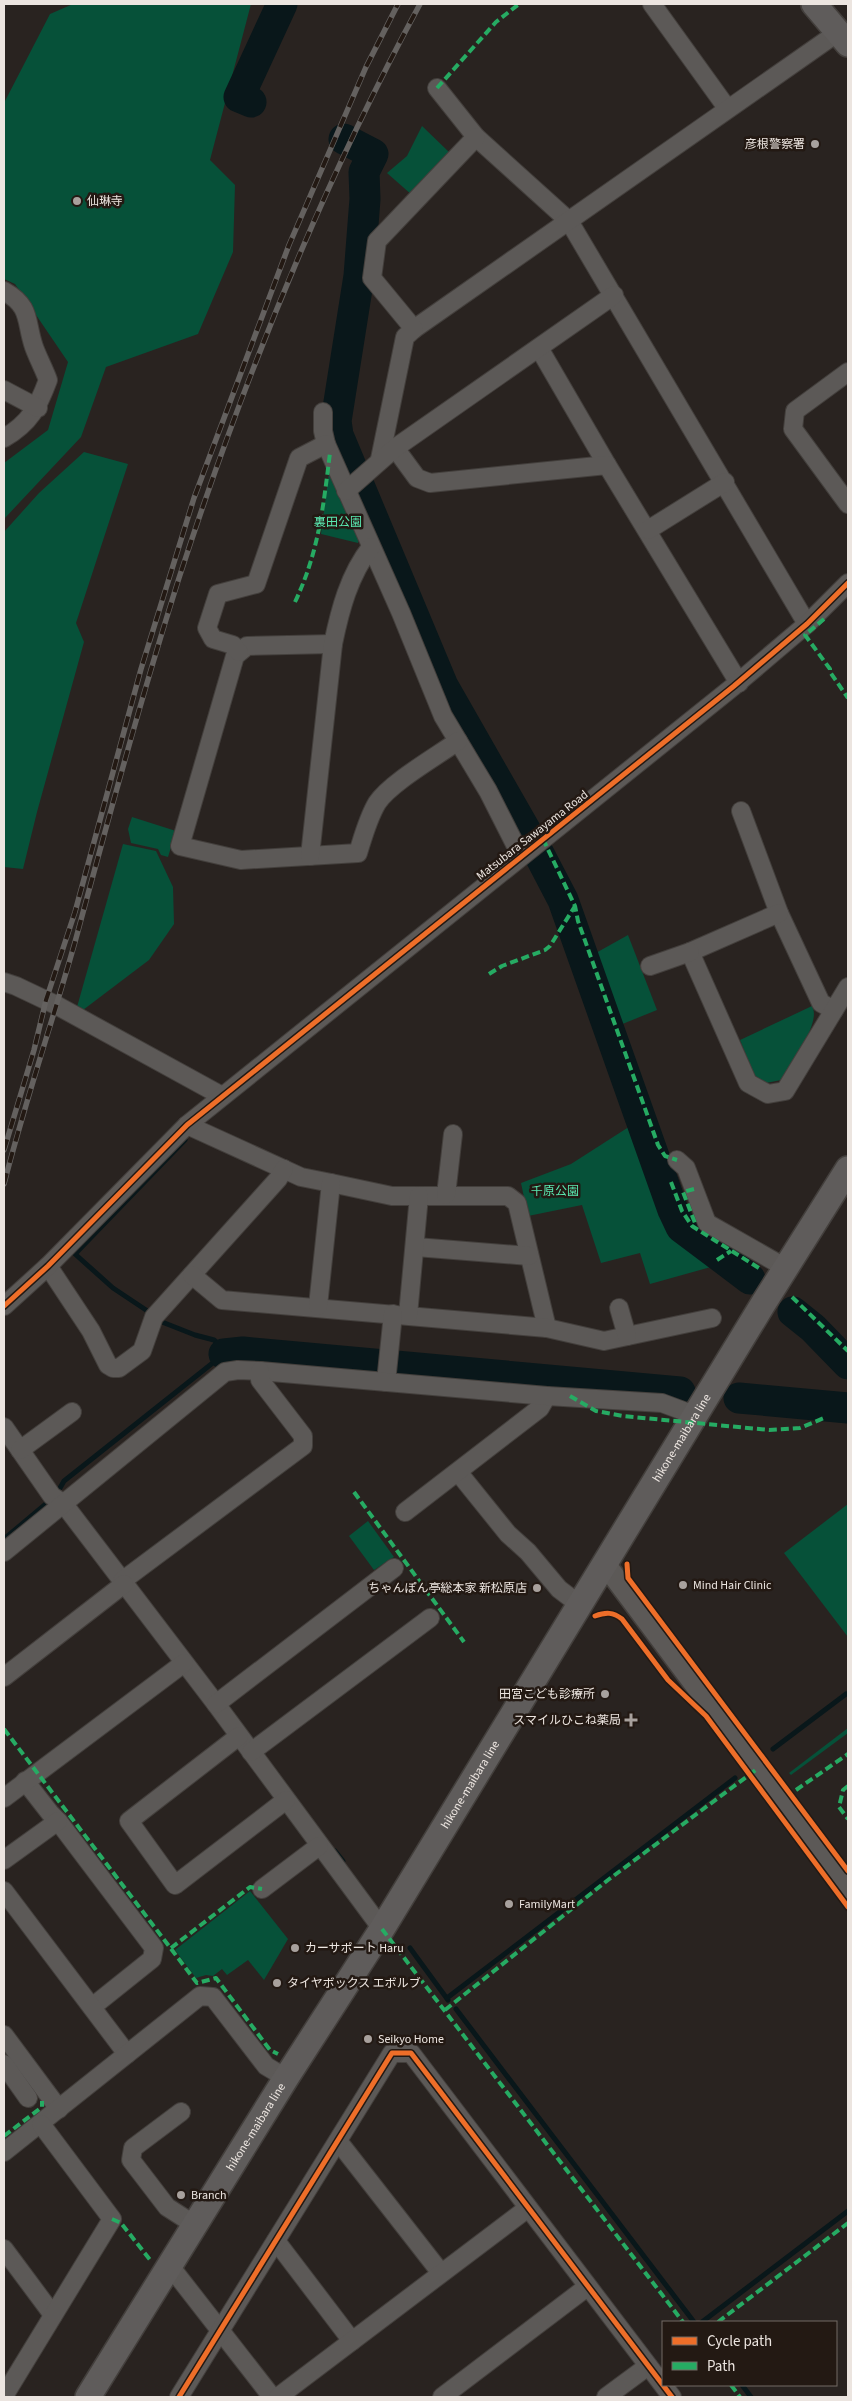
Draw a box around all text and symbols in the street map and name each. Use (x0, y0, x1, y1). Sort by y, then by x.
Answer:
place label: 彦根警察署 (745, 136, 805, 153)
marker: 彦根警察署 (809, 138, 821, 150)
place label: 仙琳寺 (87, 193, 123, 210)
marker: 仙琳寺 (71, 195, 83, 207)
park label: 裏田公園 (314, 514, 362, 531)
street label: Matsubara Sawayama Road (473, 786, 592, 884)
park label: 千原公園 (531, 1183, 579, 1200)
street label: hikone-maibara line (648, 1391, 715, 1485)
place label: Mind Hair Clinic (693, 1577, 772, 1594)
marker: Mind Hair Clinic (677, 1579, 689, 1591)
place label: ちゃんぽん亭総本家 新松原店 (369, 1580, 527, 1597)
marker: ちゃんぽん亭総本家 新松原店 (531, 1582, 543, 1594)
place label: 田宮こども診療所 (499, 1686, 595, 1703)
marker: 田宮こども診療所 (599, 1688, 611, 1700)
place label: スマイルひこね薬局 (513, 1712, 621, 1729)
marker: スマイルひこね薬局 (625, 1714, 637, 1726)
street label: hikone-maibara line (437, 1737, 504, 1832)
place label: FamilyMart (519, 1896, 575, 1913)
marker: FamilyMart (503, 1898, 515, 1910)
place label: カーサポート Haru (305, 1940, 404, 1957)
marker: カーサポート Haru (289, 1942, 301, 1954)
place label: タイヤボックス エボルブ (287, 1975, 421, 1992)
marker: タイヤボックス エボルブ (271, 1977, 283, 1989)
place label: Seikyo Home (378, 2031, 444, 2048)
marker: Seikyo Home (362, 2033, 374, 2045)
street label: hikone-maibara line (222, 2080, 290, 2174)
place label: Branch (191, 2187, 227, 2204)
marker: Branch (175, 2189, 187, 2201)
legend (662, 2321, 837, 2386)
text: Cycle path (707, 2331, 772, 2352)
text: Path (707, 2356, 735, 2377)

